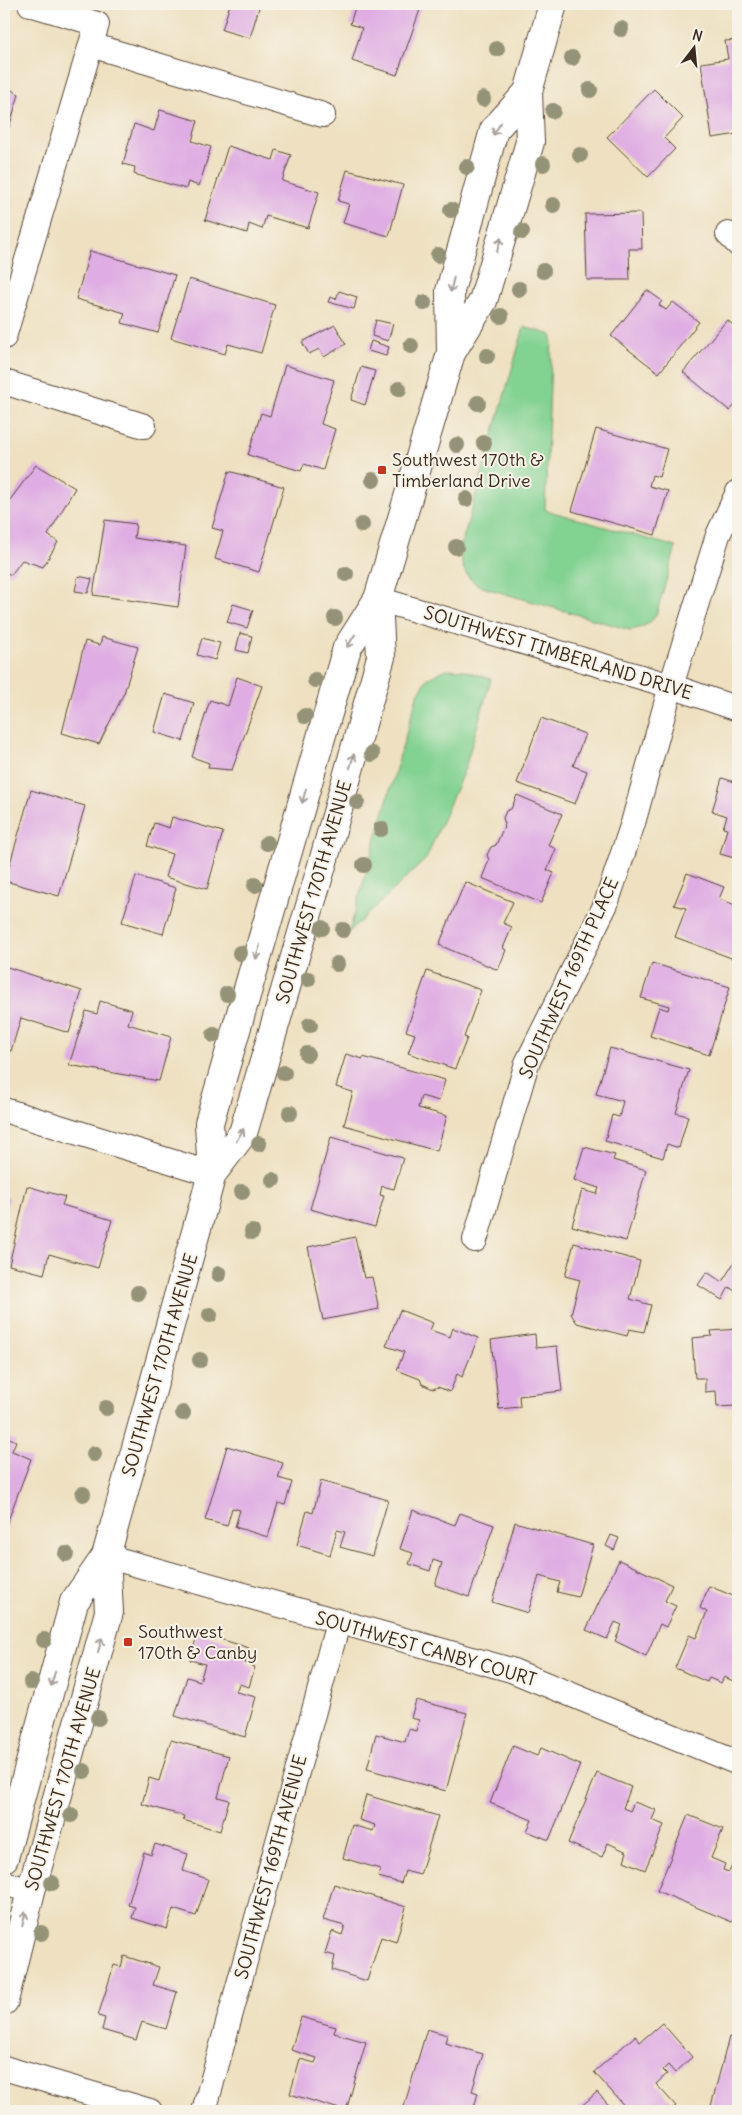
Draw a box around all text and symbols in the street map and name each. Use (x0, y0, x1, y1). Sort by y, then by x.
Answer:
north arrow (670, 22, 720, 72)
text: N (690, 26, 705, 45)
one-way arrow (492, 122, 502, 136)
one-way arrow (495, 237, 505, 253)
one-way arrow (447, 276, 456, 292)
place label: Southwest 170th & Timberland Drive (392, 448, 544, 492)
marker: Southwest 170th & Timberland Drive (376, 464, 388, 476)
street label: SOUTHWEST TIMBERLAND DRIVE (421, 601, 695, 704)
one-way arrow (346, 633, 356, 647)
one-way arrow (347, 754, 357, 770)
street label: SOUTHWEST 170TH AVENUE (271, 778, 356, 1006)
one-way arrow (298, 787, 308, 803)
street label: SOUTHWEST 169TH PLACE (514, 874, 623, 1082)
one-way arrow (253, 943, 263, 959)
one-way arrow (236, 1128, 246, 1142)
street label: SOUTHWEST 170TH AVENUE (117, 1251, 202, 1479)
street label: SOUTHWEST CANBY COURT (313, 1606, 539, 1691)
place label: Southwest 170th & Canby (138, 1620, 257, 1664)
marker: Southwest 170th & Canby (122, 1636, 134, 1648)
one-way arrow (96, 1637, 105, 1653)
street label: SOUTHWEST 170TH AVENUE (20, 1665, 105, 1893)
one-way arrow (47, 1671, 57, 1687)
street label: SOUTHWEST 169TH AVENUE (229, 1752, 312, 1982)
one-way arrow (20, 1912, 29, 1928)

